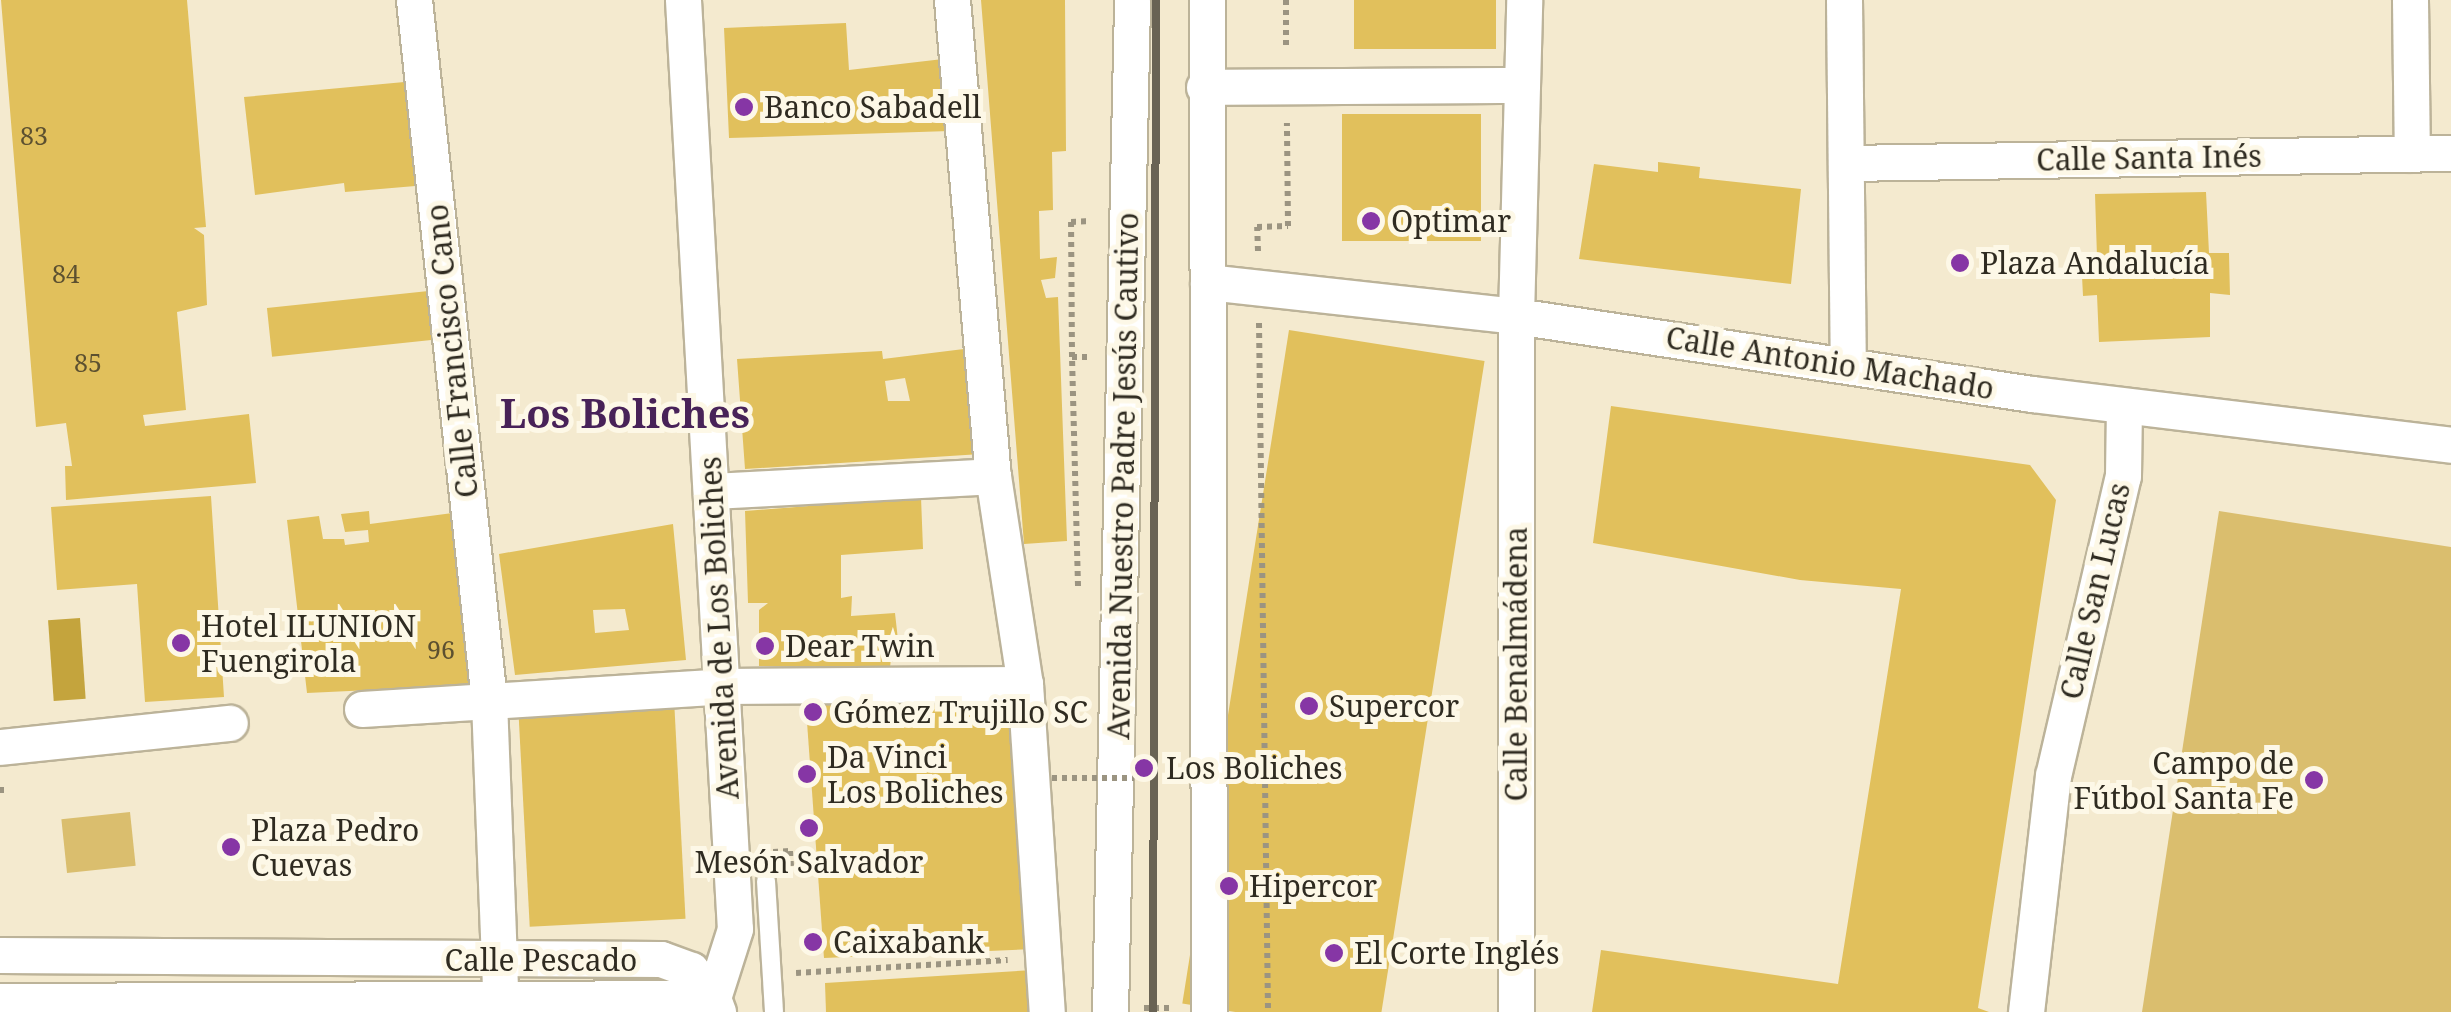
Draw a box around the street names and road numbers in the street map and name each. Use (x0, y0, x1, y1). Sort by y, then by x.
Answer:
street label: Calle Santa Inés (2036, 138, 2262, 178)
street label: Calle Francisco Cano (419, 202, 485, 500)
street label: Avenida Nuestro Padre Jesús Cautivo (1100, 212, 1146, 740)
street label: Calle Antonio Machado (1663, 319, 1997, 407)
street label: Avenida de Los Boliches (692, 455, 746, 801)
street label: Calle San Lucas (2053, 479, 2137, 703)
street label: Calle Benalmádena (1498, 527, 1534, 801)
street label: Calle Pescado (445, 942, 637, 978)

